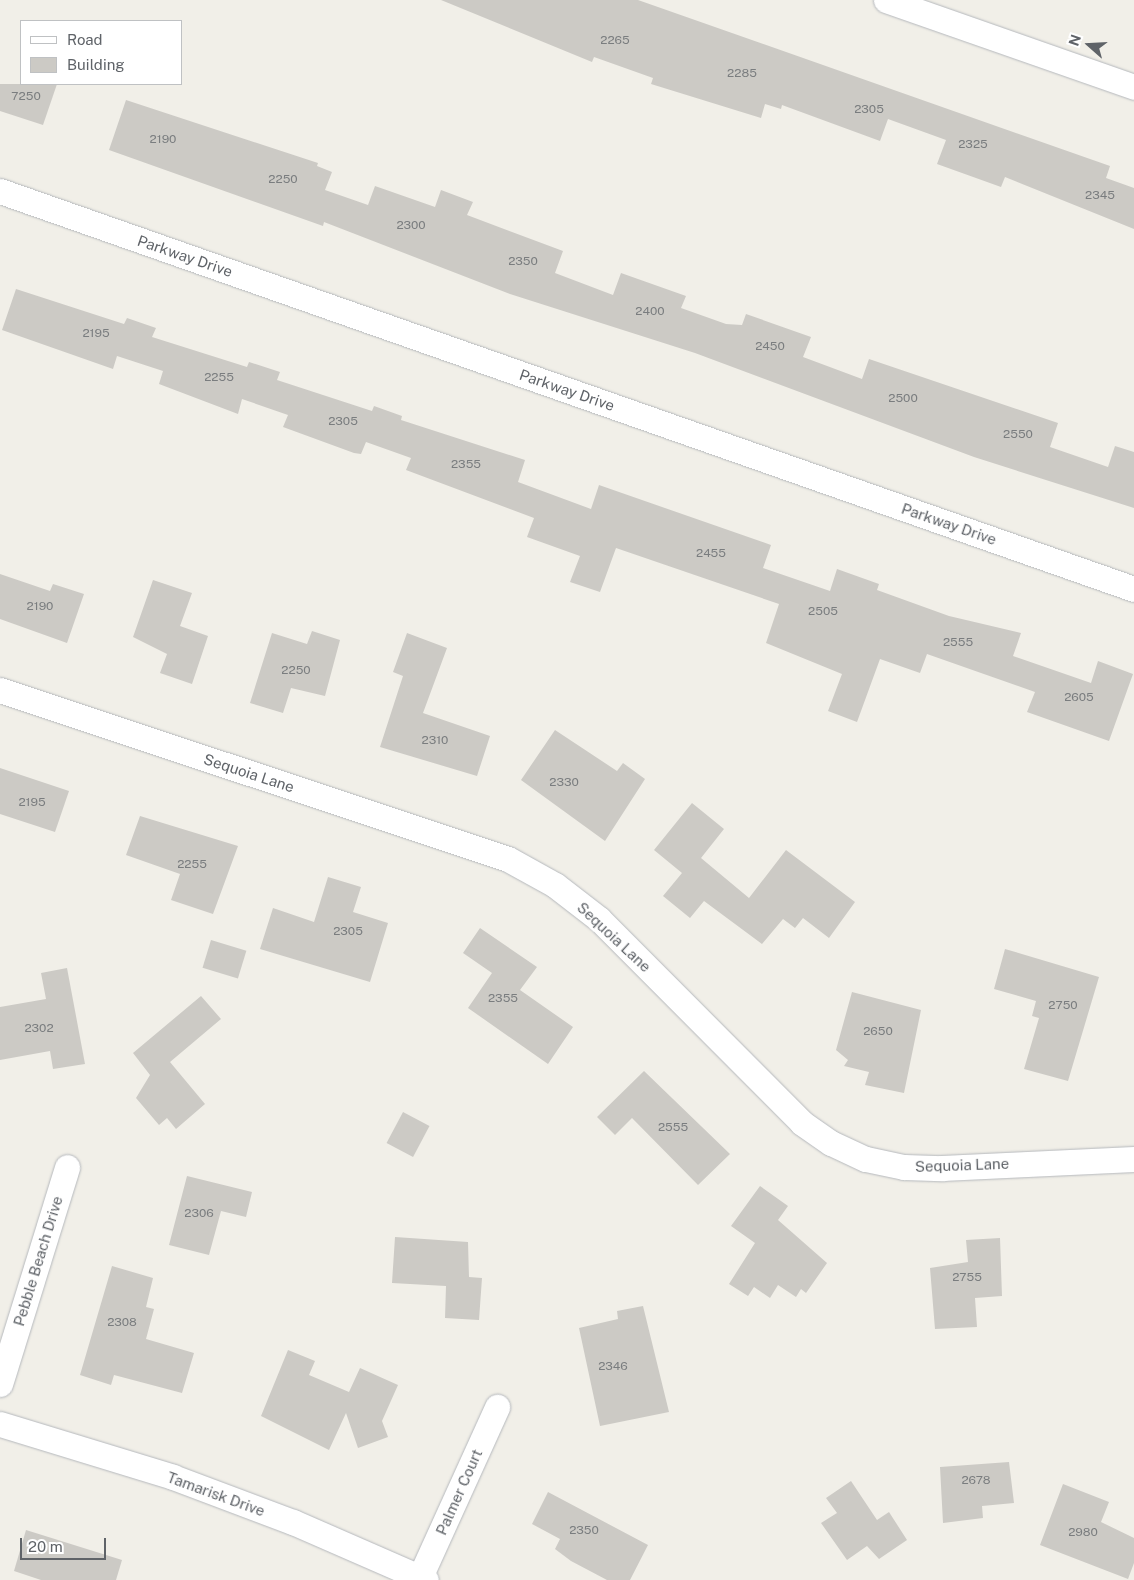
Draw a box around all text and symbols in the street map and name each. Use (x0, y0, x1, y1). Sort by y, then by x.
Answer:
legend (20, 20, 182, 85)
north arrow (1064, 20, 1114, 70)
text: Road (67, 31, 103, 48)
text: N (1065, 32, 1084, 48)
house number: 2265 (600, 34, 630, 48)
text: Building (67, 56, 125, 73)
house number: 2285 (727, 67, 757, 81)
house number: 7250 (11, 90, 41, 104)
house number: 2305 (854, 103, 884, 117)
house number: 2190 (150, 133, 176, 147)
house number: 2325 (958, 138, 988, 152)
house number: 2250 (268, 173, 298, 187)
house number: 2345 (1085, 189, 1115, 203)
house number: 2300 (396, 219, 426, 233)
street label: Parkway Drive (135, 231, 235, 281)
house number: 2350 (508, 255, 538, 269)
house number: 2400 (635, 305, 665, 319)
house number: 2195 (82, 327, 110, 341)
house number: 2450 (755, 340, 785, 354)
street label: Parkway Drive (517, 365, 617, 415)
house number: 2255 (204, 371, 234, 385)
house number: 2500 (888, 392, 918, 406)
house number: 2305 (328, 415, 358, 429)
house number: 2550 (1003, 428, 1033, 442)
house number: 2355 (451, 458, 481, 472)
street label: Parkway Drive (899, 499, 999, 549)
house number: 2455 (696, 547, 726, 561)
house number: 2190 (27, 600, 53, 614)
house number: 2505 (808, 605, 838, 619)
house number: 2555 (943, 636, 973, 650)
house number: 2250 (281, 664, 311, 678)
house number: 2605 (1064, 691, 1094, 705)
house number: 2310 (422, 734, 448, 748)
street label: Sequoia Lane (201, 750, 297, 796)
house number: 2330 (549, 776, 579, 790)
house number: 2195 (18, 796, 46, 810)
house number: 2255 (177, 858, 207, 872)
street label: Sequoia Lane (573, 898, 655, 976)
house number: 2305 (333, 925, 363, 939)
house number: 2355 (488, 992, 518, 1006)
house number: 2750 (1048, 999, 1078, 1013)
house number: 2302 (24, 1022, 54, 1036)
house number: 2650 (863, 1025, 893, 1039)
house number: 2555 (658, 1121, 688, 1135)
street label: Sequoia Lane (915, 1154, 1009, 1176)
street label: Pebble Beach Drive (10, 1194, 66, 1328)
house number: 2306 (184, 1207, 214, 1221)
house number: 2755 (952, 1271, 982, 1285)
house number: 2308 (107, 1316, 137, 1330)
house number: 2346 (598, 1360, 628, 1374)
street label: Palmer Court (432, 1446, 486, 1538)
street label: Tamarisk Drive (165, 1468, 267, 1520)
house number: 2678 (961, 1474, 991, 1488)
house number: 2350 (569, 1524, 599, 1538)
house number: 2980 (1068, 1526, 1098, 1540)
scale bar (22, 1528, 109, 1560)
text: 20 m (28, 1538, 63, 1555)

